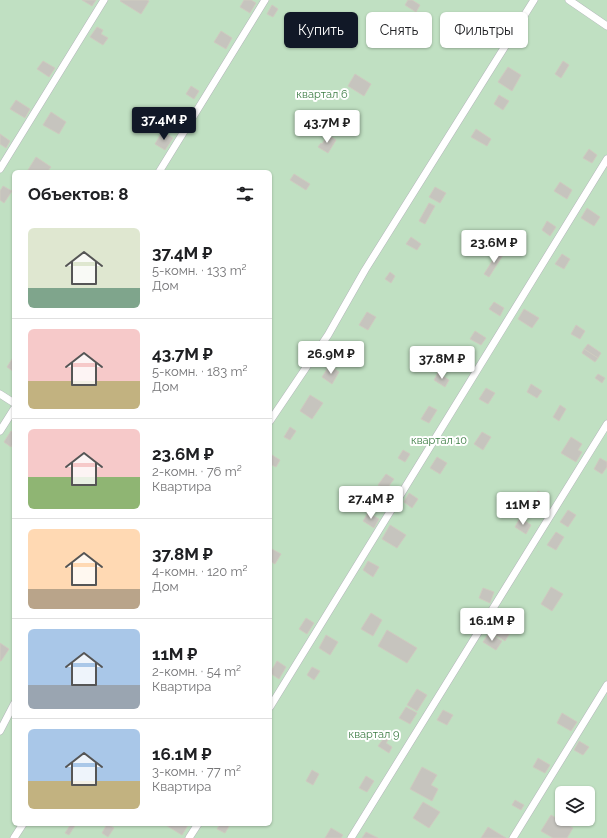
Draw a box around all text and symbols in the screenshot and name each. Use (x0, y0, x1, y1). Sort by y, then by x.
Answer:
chip: Купить (284, 12, 358, 48)
chip: Снять (366, 12, 432, 48)
chip: Фильтры (440, 12, 528, 48)
park label: квартал 6 (296, 88, 348, 101)
pin: 37.4M ₽ (127, 107, 201, 141)
pin: 43.7M ₽ (290, 110, 364, 144)
text: 37.4M ₽ (141, 112, 187, 127)
text: 43.7M ₽ (304, 115, 350, 130)
icon: filters (234, 183, 256, 205)
text: Объектов: 8 (28, 184, 129, 204)
pin: 23.6M ₽ (457, 230, 531, 264)
text: 23.6M ₽ (470, 235, 518, 250)
text: 37.4M ₽ (152, 243, 212, 263)
icon: home (60, 244, 108, 292)
text: 5-комн. · 133 m² (152, 263, 247, 278)
text: Дом (152, 278, 179, 293)
pin: 26.9M ₽ (294, 341, 368, 375)
text: 43.7M ₽ (152, 344, 213, 364)
icon: home (60, 345, 108, 393)
text: 26.9M ₽ (307, 346, 355, 361)
pin: 37.8M ₽ (405, 346, 479, 380)
text: 37.8M ₽ (419, 351, 465, 366)
text: 5-комн. · 183 m² (152, 364, 247, 379)
text: Дом (152, 379, 179, 394)
park label: квартал 10 (411, 434, 467, 447)
text: 23.6M ₽ (152, 444, 214, 464)
icon: home (60, 445, 108, 493)
text: 2-комн. · 76 m² (152, 464, 242, 479)
text: Квартира (152, 479, 211, 494)
pin: 27.4M ₽ (334, 486, 408, 520)
text: 27.4M ₽ (348, 491, 394, 506)
pin: 11M ₽ (495, 492, 551, 526)
text: 11M ₽ (506, 497, 540, 512)
text: 37.8M ₽ (152, 544, 213, 564)
icon: home (60, 545, 108, 593)
text: 4-комн. · 120 m² (152, 564, 248, 579)
text: Дом (152, 579, 179, 594)
pin: 16.1M ₽ (455, 608, 529, 642)
text: 16.1M ₽ (469, 613, 515, 628)
text: 11M ₽ (152, 644, 197, 664)
icon: home (60, 645, 108, 693)
text: 2-комн. · 54 m² (152, 664, 241, 679)
text: Квартира (152, 679, 211, 694)
park label: квартал 9 (348, 728, 400, 741)
text: 16.1M ₽ (152, 744, 212, 764)
icon: home (60, 745, 108, 793)
text: 3-комн. · 77 m² (152, 764, 241, 779)
text: Квартира (152, 779, 211, 794)
map controls (555, 786, 595, 826)
button: layers (555, 786, 595, 826)

